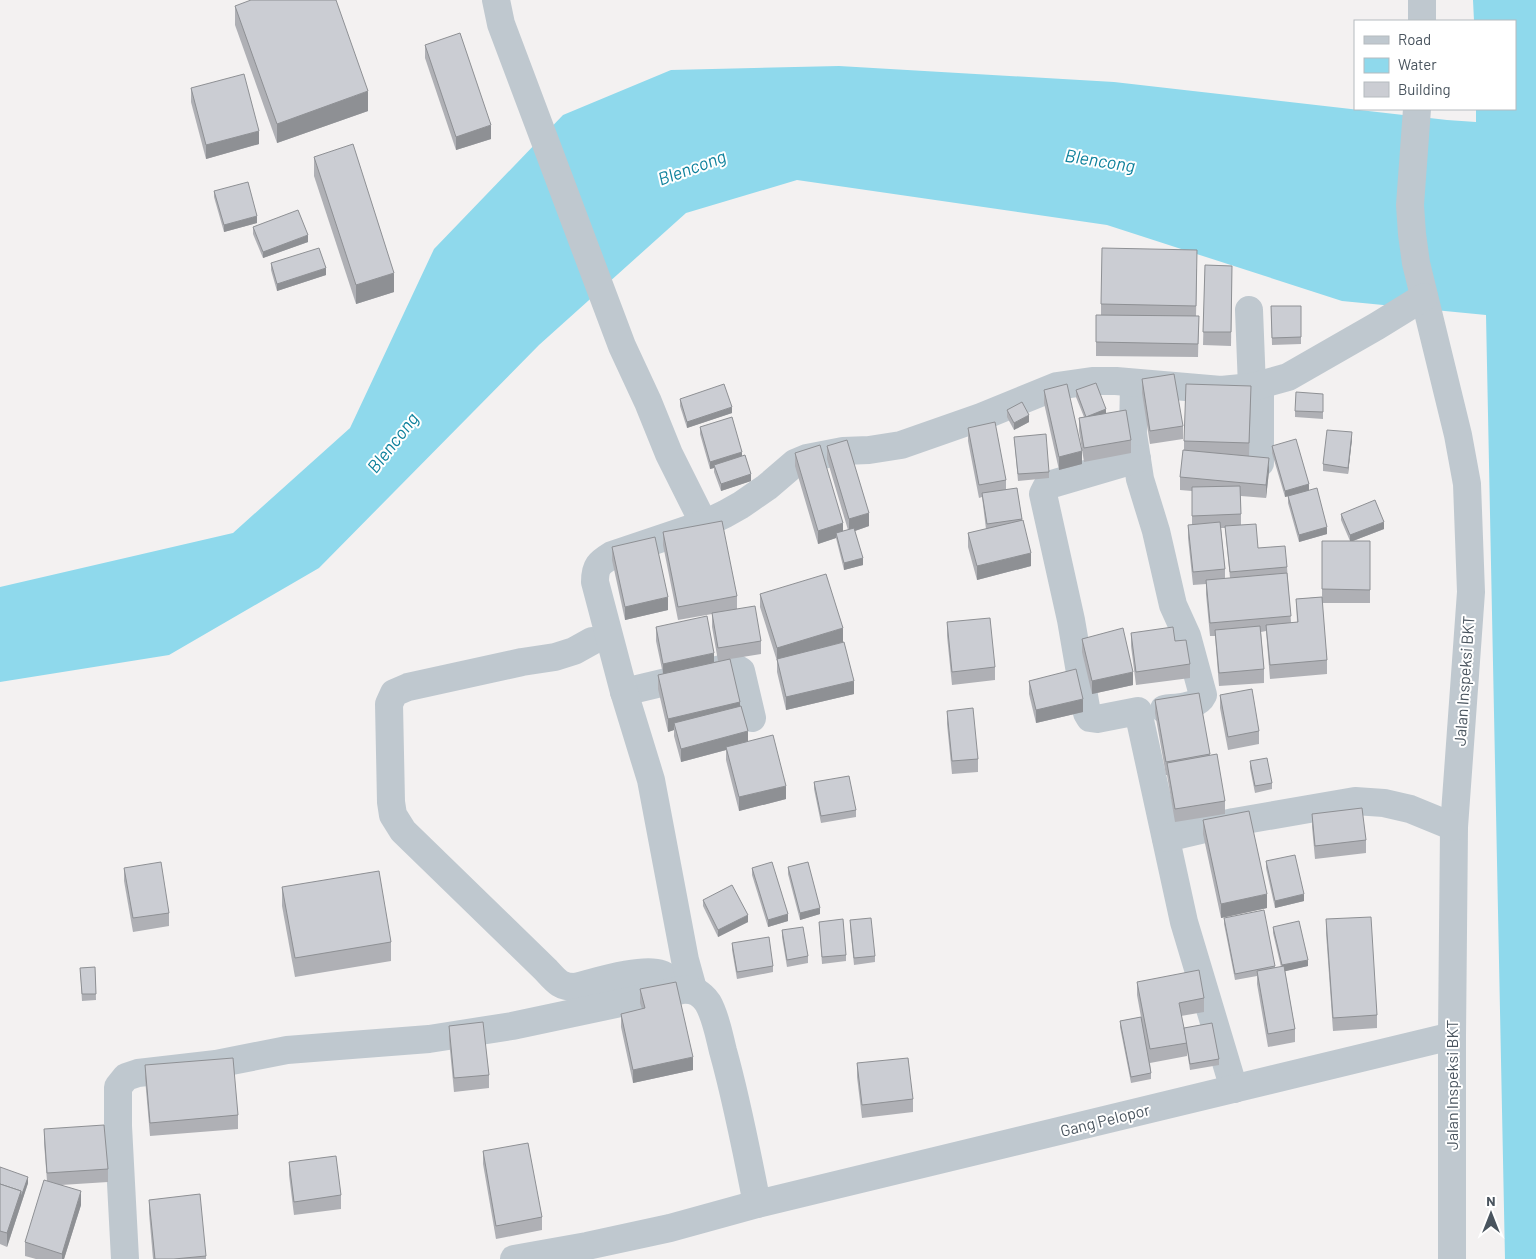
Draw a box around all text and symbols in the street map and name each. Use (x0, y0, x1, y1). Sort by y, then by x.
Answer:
legend (1354, 20, 1516, 110)
text: Road (1398, 30, 1431, 48)
text: Water (1398, 55, 1437, 73)
text: Building (1398, 80, 1451, 98)
water label: Blencong (1063, 144, 1137, 176)
water label: Blencong (655, 145, 729, 190)
water label: Blencong (362, 408, 423, 477)
street label: Jalan Inspeksi BKT (1449, 615, 1478, 747)
street label: Jalan Inspeksi BKT (1442, 1020, 1461, 1150)
street label: Gang Pelopor (1058, 1099, 1152, 1140)
north arrow (1466, 1189, 1516, 1239)
text: N (1486, 1192, 1496, 1209)

